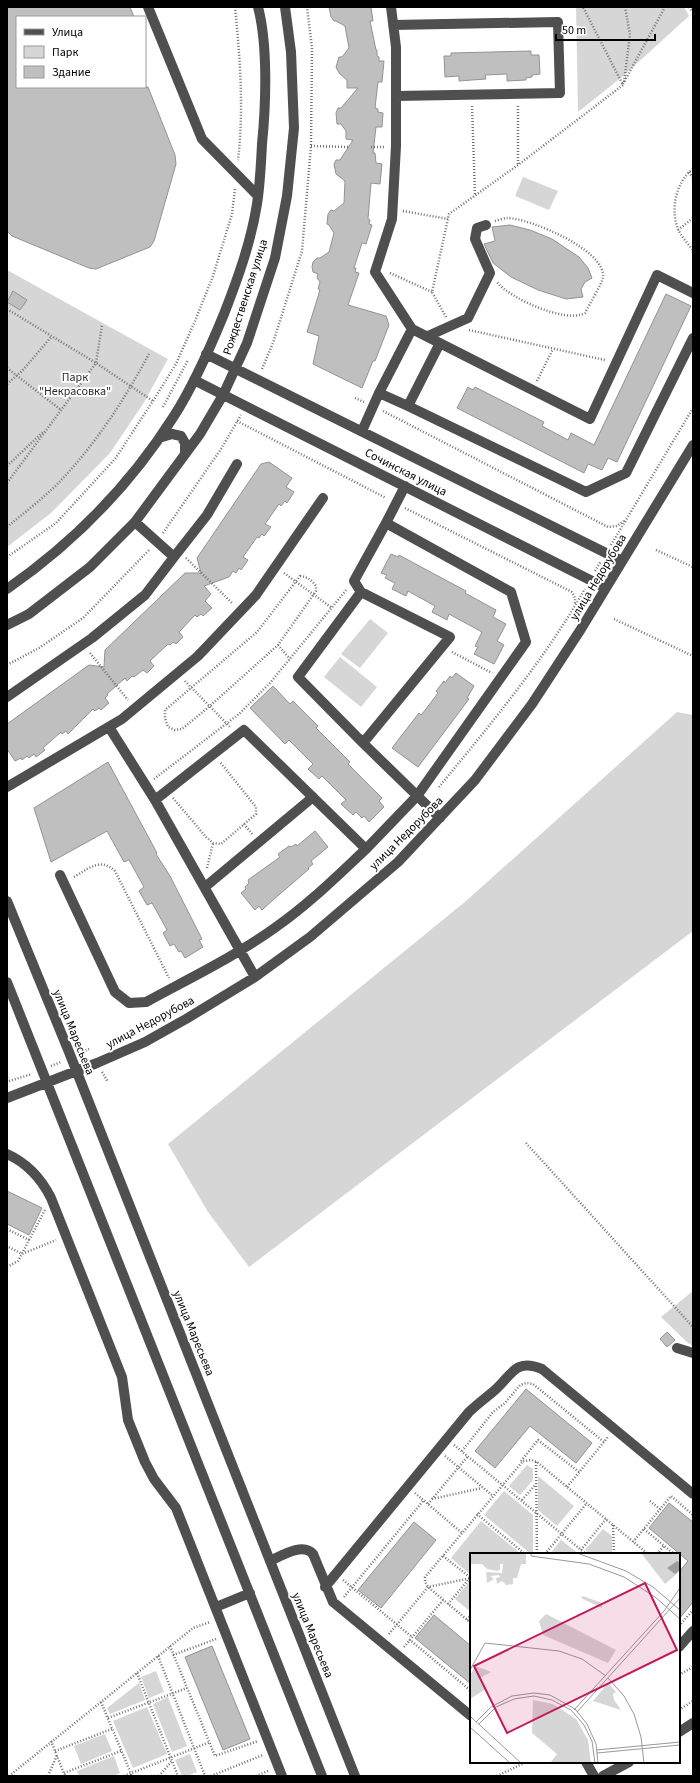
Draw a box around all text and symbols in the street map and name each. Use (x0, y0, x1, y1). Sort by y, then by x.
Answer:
legend (16, 16, 146, 88)
scale bar (556, 16, 655, 42)
text: 50 m (562, 22, 586, 39)
text: Улица (52, 24, 83, 41)
text: Парк (52, 44, 78, 61)
text: Здание (52, 64, 91, 81)
street label: Рождественская улица (219, 237, 272, 357)
park label: Парк "Некрасовка" (39, 369, 111, 400)
street label: Сочинская улица (362, 444, 450, 501)
street label: улица Недорубова (566, 531, 631, 624)
street label: улица Недорубова (366, 793, 447, 874)
street label: улица Маресьева (49, 987, 98, 1077)
street label: улица Недорубова (103, 992, 197, 1053)
street label: улица Маресьева (169, 1288, 218, 1378)
inset map (470, 1553, 680, 1763)
street label: улица Маресьева (288, 1590, 337, 1680)

